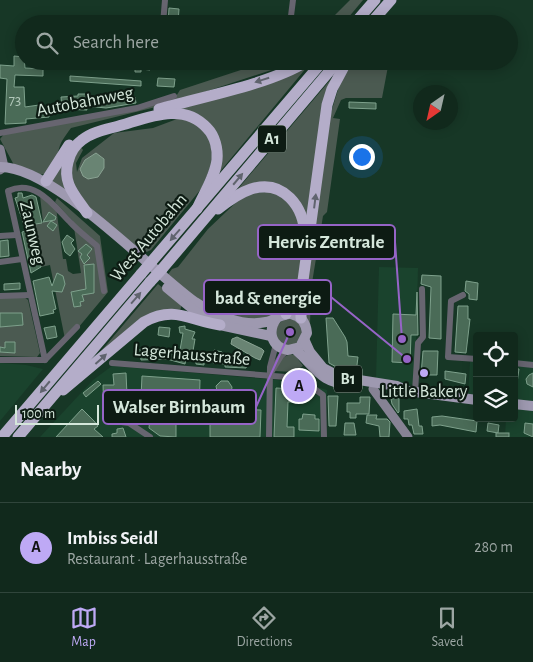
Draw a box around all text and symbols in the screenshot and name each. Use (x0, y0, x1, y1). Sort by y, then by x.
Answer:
search box (15, 15, 518, 70)
icon: search (33, 29, 61, 57)
text: Search here (73, 33, 159, 52)
one-way arrow (254, 76, 269, 84)
street label: Autobahnweg (35, 84, 135, 120)
north arrow (413, 85, 458, 130)
house number: 73 (9, 93, 21, 108)
road number: A1 (258, 126, 286, 152)
your location (349, 144, 375, 170)
one-way arrow (232, 173, 243, 186)
street label: West Autobahn (107, 191, 191, 285)
one-way arrow (311, 193, 319, 209)
street label: Zaunweg (16, 200, 48, 267)
callout: Hervis Zentrale (258, 225, 395, 259)
one-way arrow (169, 228, 180, 241)
text: Hervis Zentrale (267, 233, 385, 252)
callout: bad & energie (204, 280, 331, 314)
text: bad & energie (215, 289, 321, 308)
one-way arrow (131, 292, 142, 305)
map controls (473, 332, 518, 422)
button: locate (473, 332, 518, 377)
street label: Lagerhausstraße (133, 341, 251, 369)
one-way arrow (95, 353, 107, 365)
road number: B1 (334, 366, 362, 392)
pin: A (283, 367, 315, 405)
marker: Little Bakery (418, 367, 430, 379)
button: layers (473, 377, 518, 422)
one-way arrow (40, 381, 51, 393)
place label: Little Bakery (381, 383, 468, 401)
callout: Walser Birnbaum (103, 390, 256, 424)
text: Walser Birnbaum (113, 398, 245, 417)
scale bar (15, 402, 99, 425)
text: 100 m (22, 407, 55, 421)
text: Nearby (20, 459, 81, 480)
text: Imbiss Seidl (67, 529, 158, 548)
text: A (31, 539, 41, 555)
text: 280 m (474, 539, 513, 555)
text: Restaurant · Lagerhausstraße (67, 551, 248, 567)
tab: Map (70, 604, 98, 651)
tab: Directions (237, 604, 292, 651)
tab: Saved (431, 604, 463, 651)

